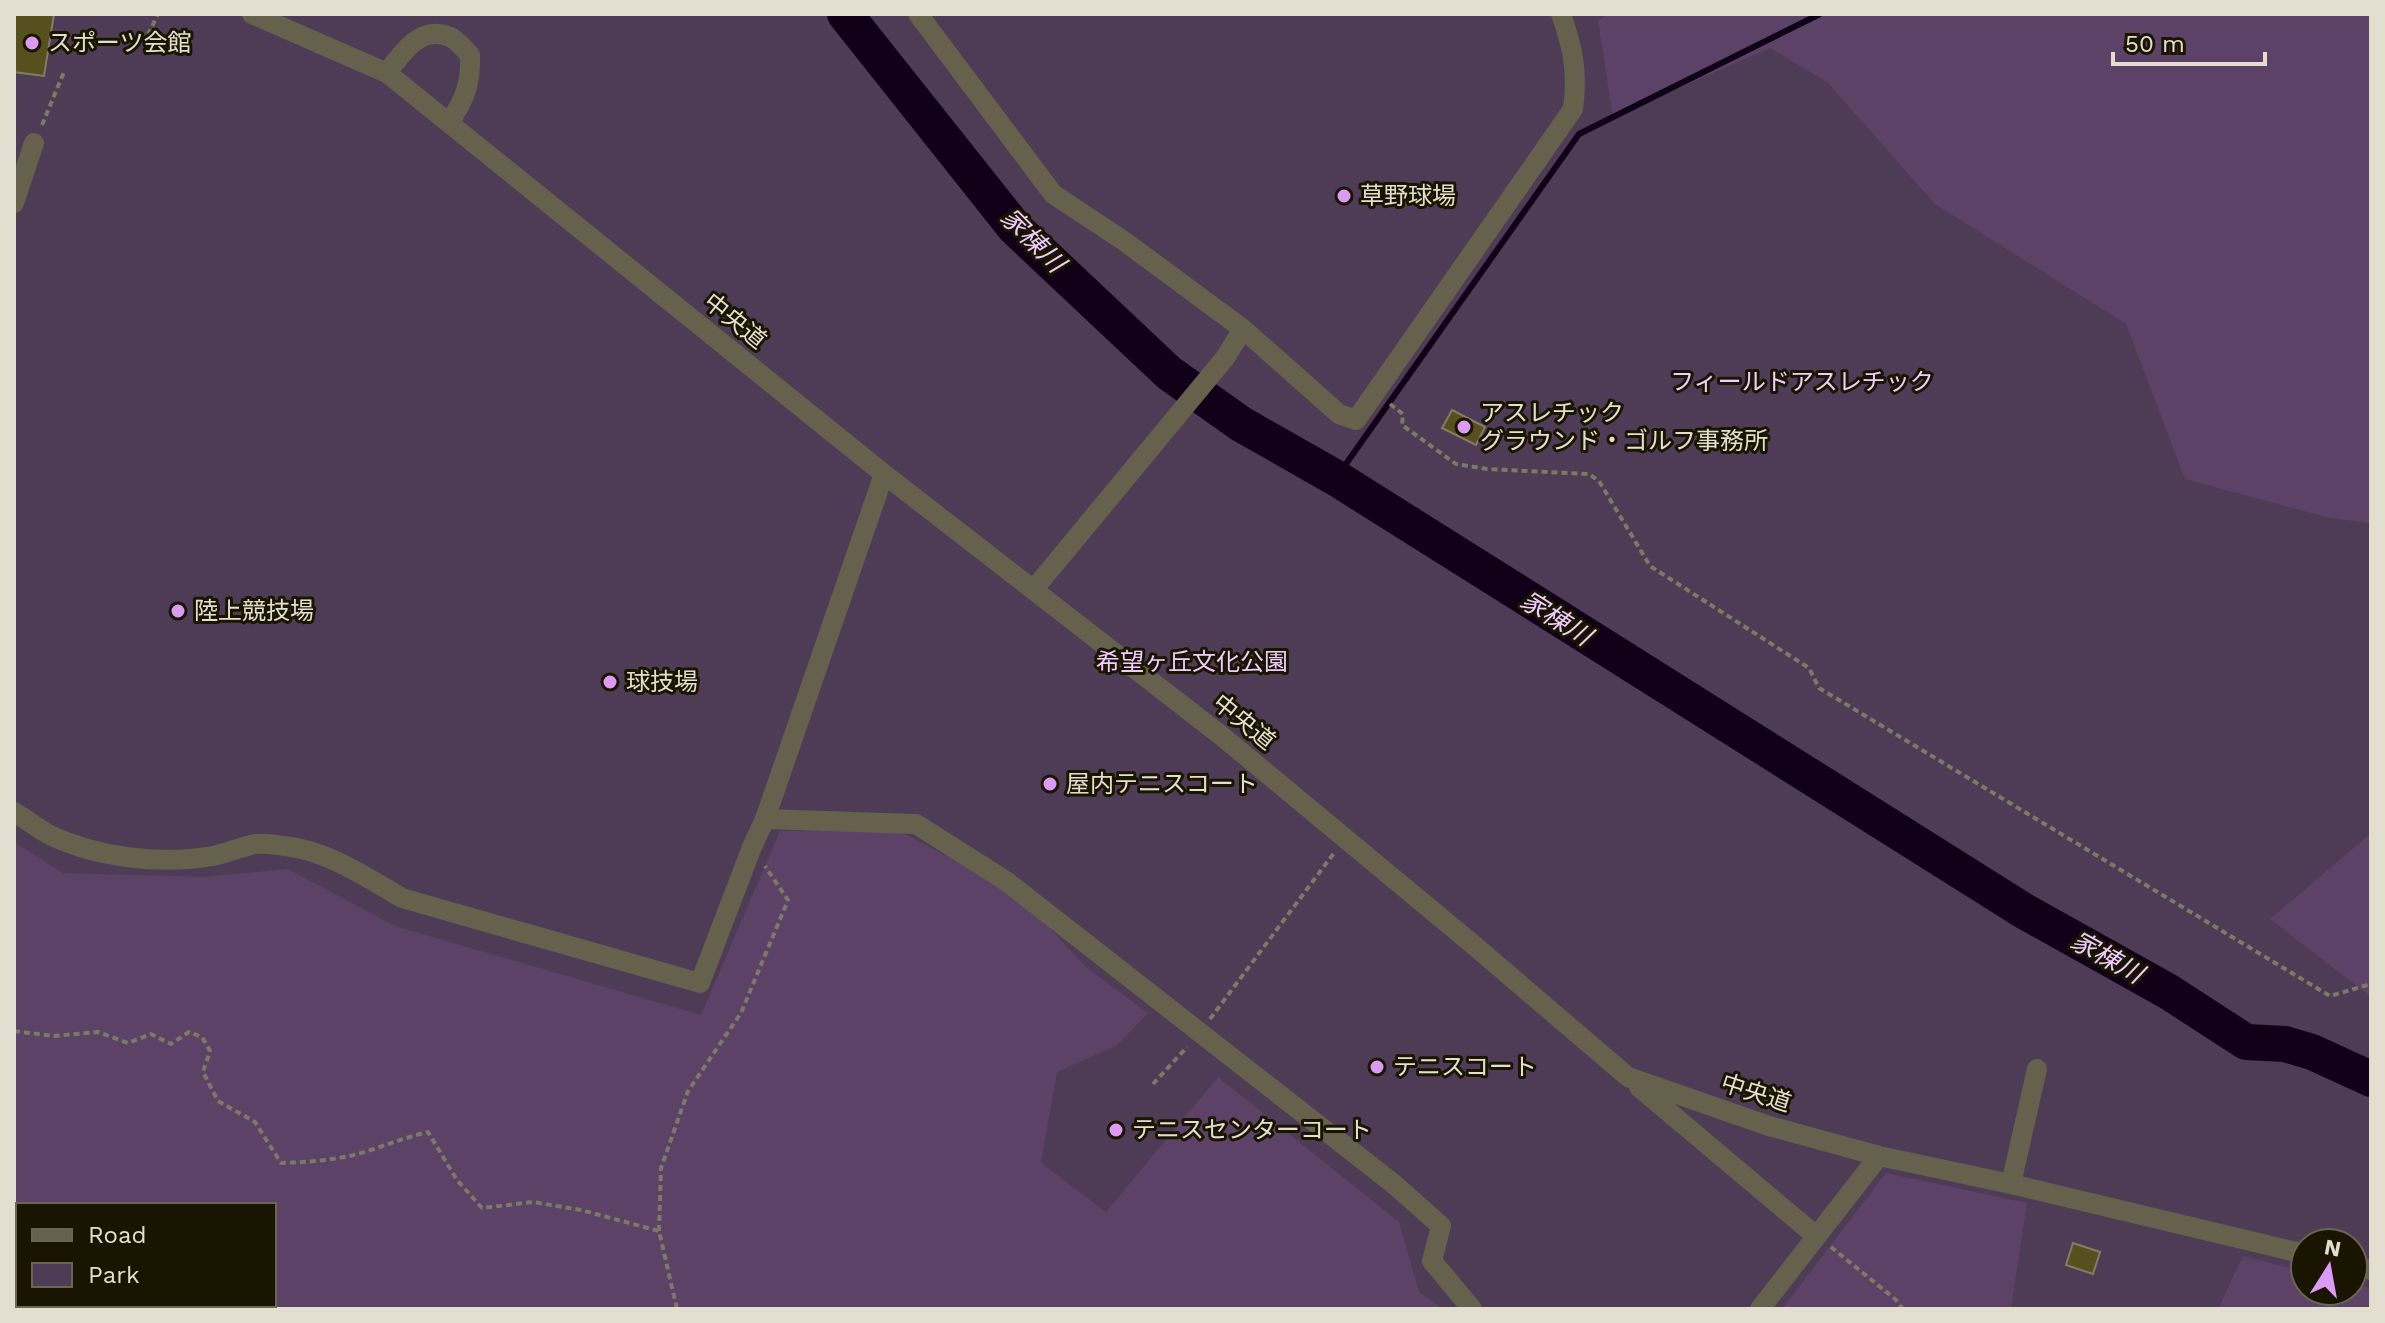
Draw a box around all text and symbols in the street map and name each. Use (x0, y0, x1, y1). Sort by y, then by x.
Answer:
scale bar (2113, 16, 2265, 66)
place label: スポーツ会館 (48, 29, 192, 57)
text: 50 m (2125, 30, 2185, 58)
marker: スポーツ会館 (23, 34, 41, 52)
place label: 草野球場 (1360, 182, 1456, 210)
marker: 草野球場 (1335, 187, 1353, 205)
water label: 家棟川 (995, 202, 1073, 280)
street label: 中央道 (698, 287, 772, 355)
park label: フィールドアスレチック (1670, 368, 1934, 396)
place label: アスレチック グラウンド・ゴルフ事務所 (1480, 399, 1768, 455)
marker: アスレチック グラウンド・ゴルフ事務所 (1455, 418, 1473, 436)
water label: 家棟川 (1515, 585, 1600, 653)
place label: 陸上競技場 (194, 597, 314, 625)
marker: 陸上競技場 (169, 602, 187, 620)
park label: 希望ヶ丘文化公園 (1096, 648, 1288, 676)
place label: 球技場 (626, 668, 698, 696)
marker: 球技場 (601, 673, 619, 691)
street label: 中央道 (1207, 688, 1281, 756)
place label: 屋内テニスコート (1066, 770, 1258, 798)
marker: 屋内テニスコート (1041, 775, 1059, 793)
water label: 家棟川 (2066, 925, 2151, 990)
place label: テニスコート (1393, 1053, 1537, 1081)
marker: テニスコート (1368, 1058, 1386, 1076)
street label: 中央道 (1717, 1069, 1795, 1117)
place label: テニスセンターコート (1132, 1116, 1372, 1144)
marker: テニスセンターコート (1107, 1121, 1125, 1139)
legend (16, 1203, 276, 1307)
text: Road (88, 1221, 147, 1249)
north arrow (2289, 1227, 2369, 1307)
text: N (2322, 1234, 2343, 1262)
text: Park (88, 1261, 140, 1289)

